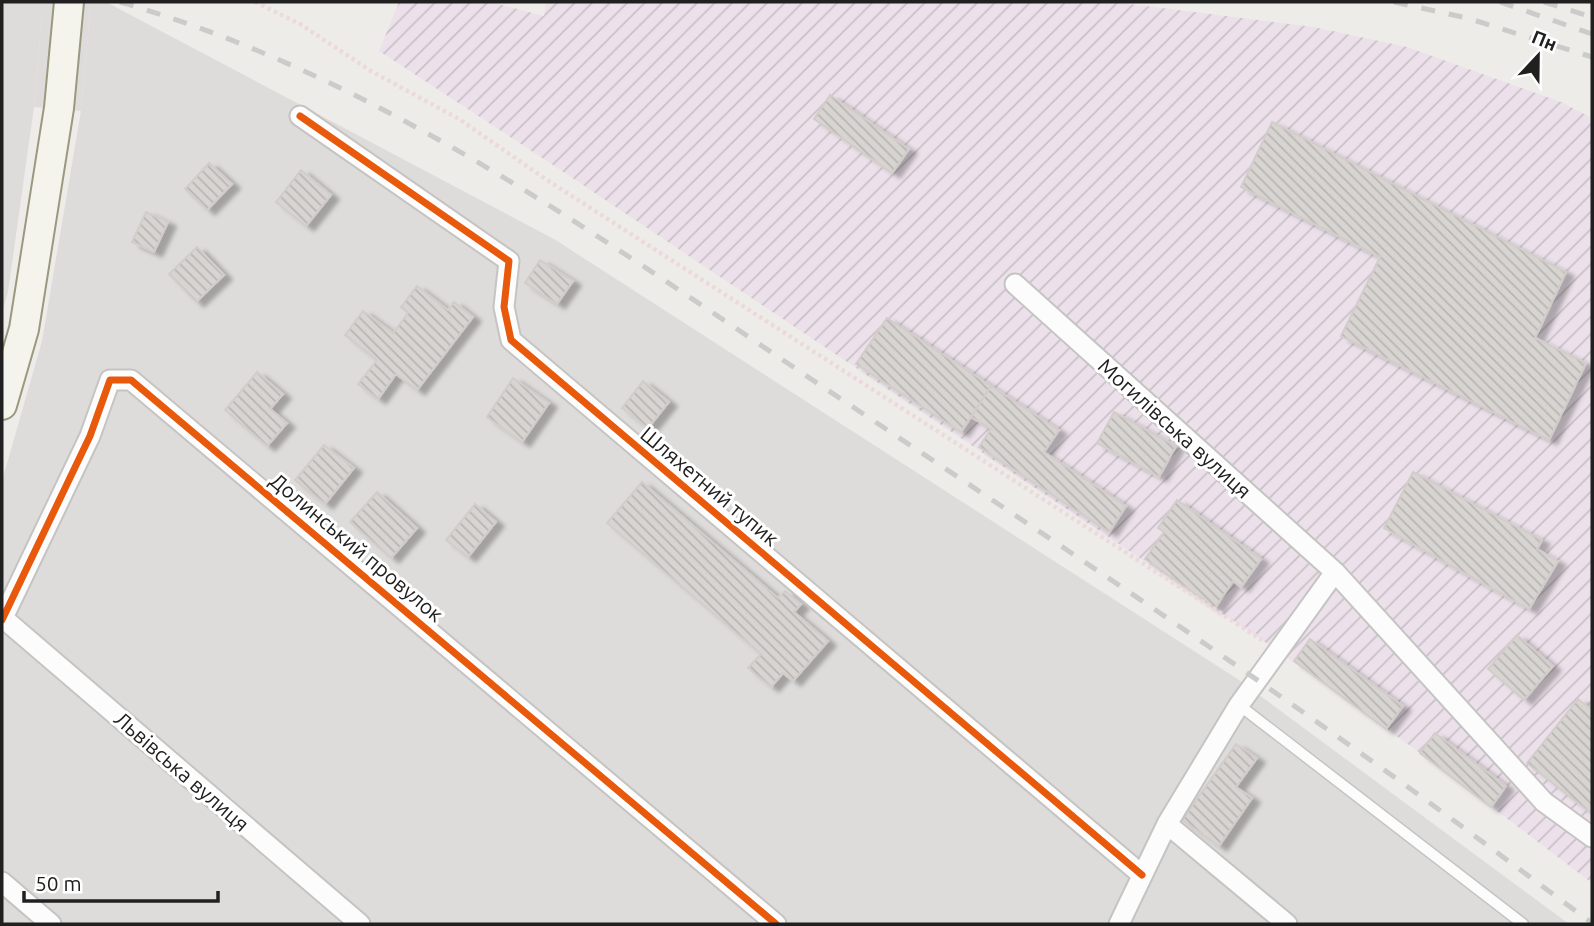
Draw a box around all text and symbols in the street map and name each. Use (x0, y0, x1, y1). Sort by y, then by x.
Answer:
north arrow (1503, 21, 1573, 91)
text: Пн (1529, 25, 1560, 55)
street label: Могилівська вулиця (1094, 353, 1256, 503)
street label: Шляхетний тупик (636, 421, 784, 551)
street label: Долинський провулок (266, 468, 449, 627)
street label: Львівська вулиця (110, 706, 254, 836)
scale bar (24, 860, 219, 904)
text: 50 m (35, 871, 82, 895)

